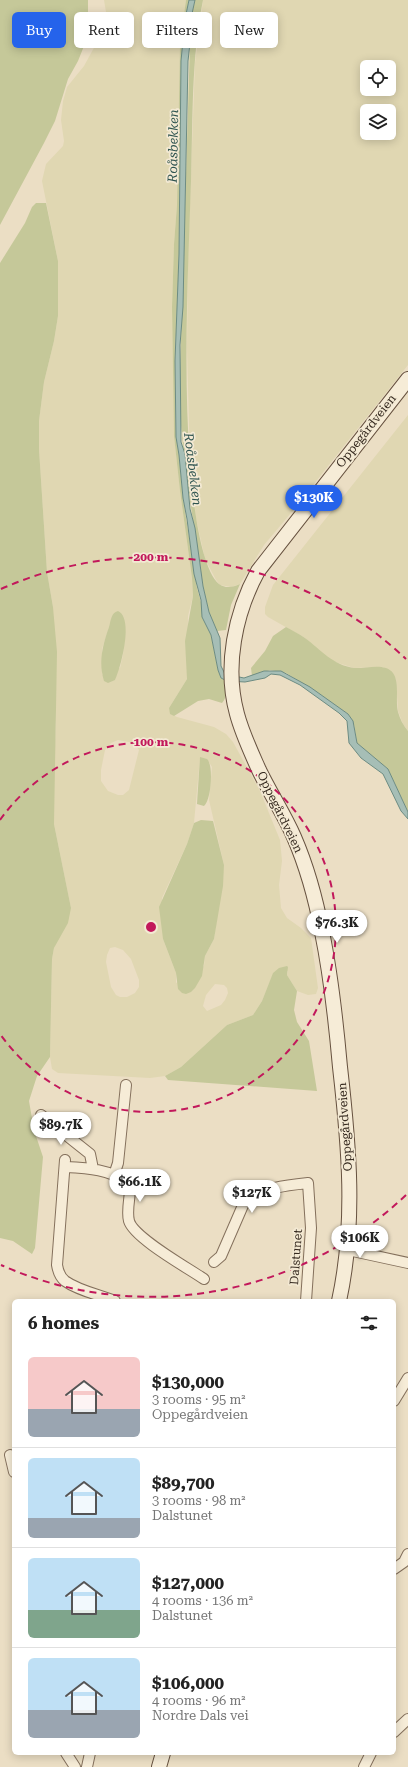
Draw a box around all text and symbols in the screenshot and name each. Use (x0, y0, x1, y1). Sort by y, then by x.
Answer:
chip: Buy (12, 12, 66, 48)
chip: Rent (74, 12, 134, 48)
chip: Filters (142, 12, 212, 48)
chip: New (220, 12, 278, 48)
map controls (360, 60, 396, 140)
button: locate (360, 60, 396, 96)
button: layers (360, 104, 396, 140)
water label: Roåsbekken (165, 109, 181, 184)
street label: Oppegårdveien (333, 391, 399, 470)
water label: Roåsbekken (181, 431, 205, 506)
pin: $130K (286, 485, 342, 519)
text: $130K (294, 490, 334, 505)
text: 200 m (134, 550, 169, 564)
text: 100 m (134, 735, 169, 749)
street label: Oppegårdveien (254, 769, 306, 855)
pin: $76.3K (304, 910, 370, 944)
text: $76.3K (315, 915, 359, 930)
centre of rings (144, 920, 158, 934)
street label: Oppegårdveien (335, 1082, 355, 1172)
pin: $89.7K (28, 1112, 94, 1146)
text: $89.7K (39, 1117, 83, 1132)
pin: $66.1K (107, 1169, 173, 1203)
text: $66.1K (118, 1174, 162, 1189)
pin: $127K (224, 1180, 280, 1214)
text: $127K (232, 1185, 272, 1200)
pin: $106K (332, 1225, 388, 1259)
street label: Dalstunet (287, 1228, 305, 1285)
text: $106K (340, 1230, 380, 1245)
icon: filters (358, 1312, 380, 1334)
text: 6 homes (28, 1313, 99, 1333)
text: $130,000 (152, 1372, 224, 1392)
icon: home (60, 1373, 108, 1421)
text: 3 rooms · 95 m² (152, 1392, 246, 1407)
text: Oppegårdveien (152, 1407, 248, 1422)
text: $89,700 (152, 1473, 215, 1493)
icon: home (60, 1474, 108, 1522)
text: 3 rooms · 98 m² (152, 1493, 246, 1508)
text: Dalstunet (152, 1508, 213, 1523)
text: $127,000 (152, 1573, 224, 1593)
icon: home (60, 1574, 108, 1622)
text: 4 rooms · 136 m² (152, 1593, 253, 1608)
text: Dalstunet (152, 1608, 213, 1623)
text: $106,000 (152, 1673, 224, 1693)
icon: home (60, 1674, 108, 1722)
text: 4 rooms · 96 m² (152, 1693, 246, 1708)
text: Nordre Dals vei (152, 1708, 249, 1723)

